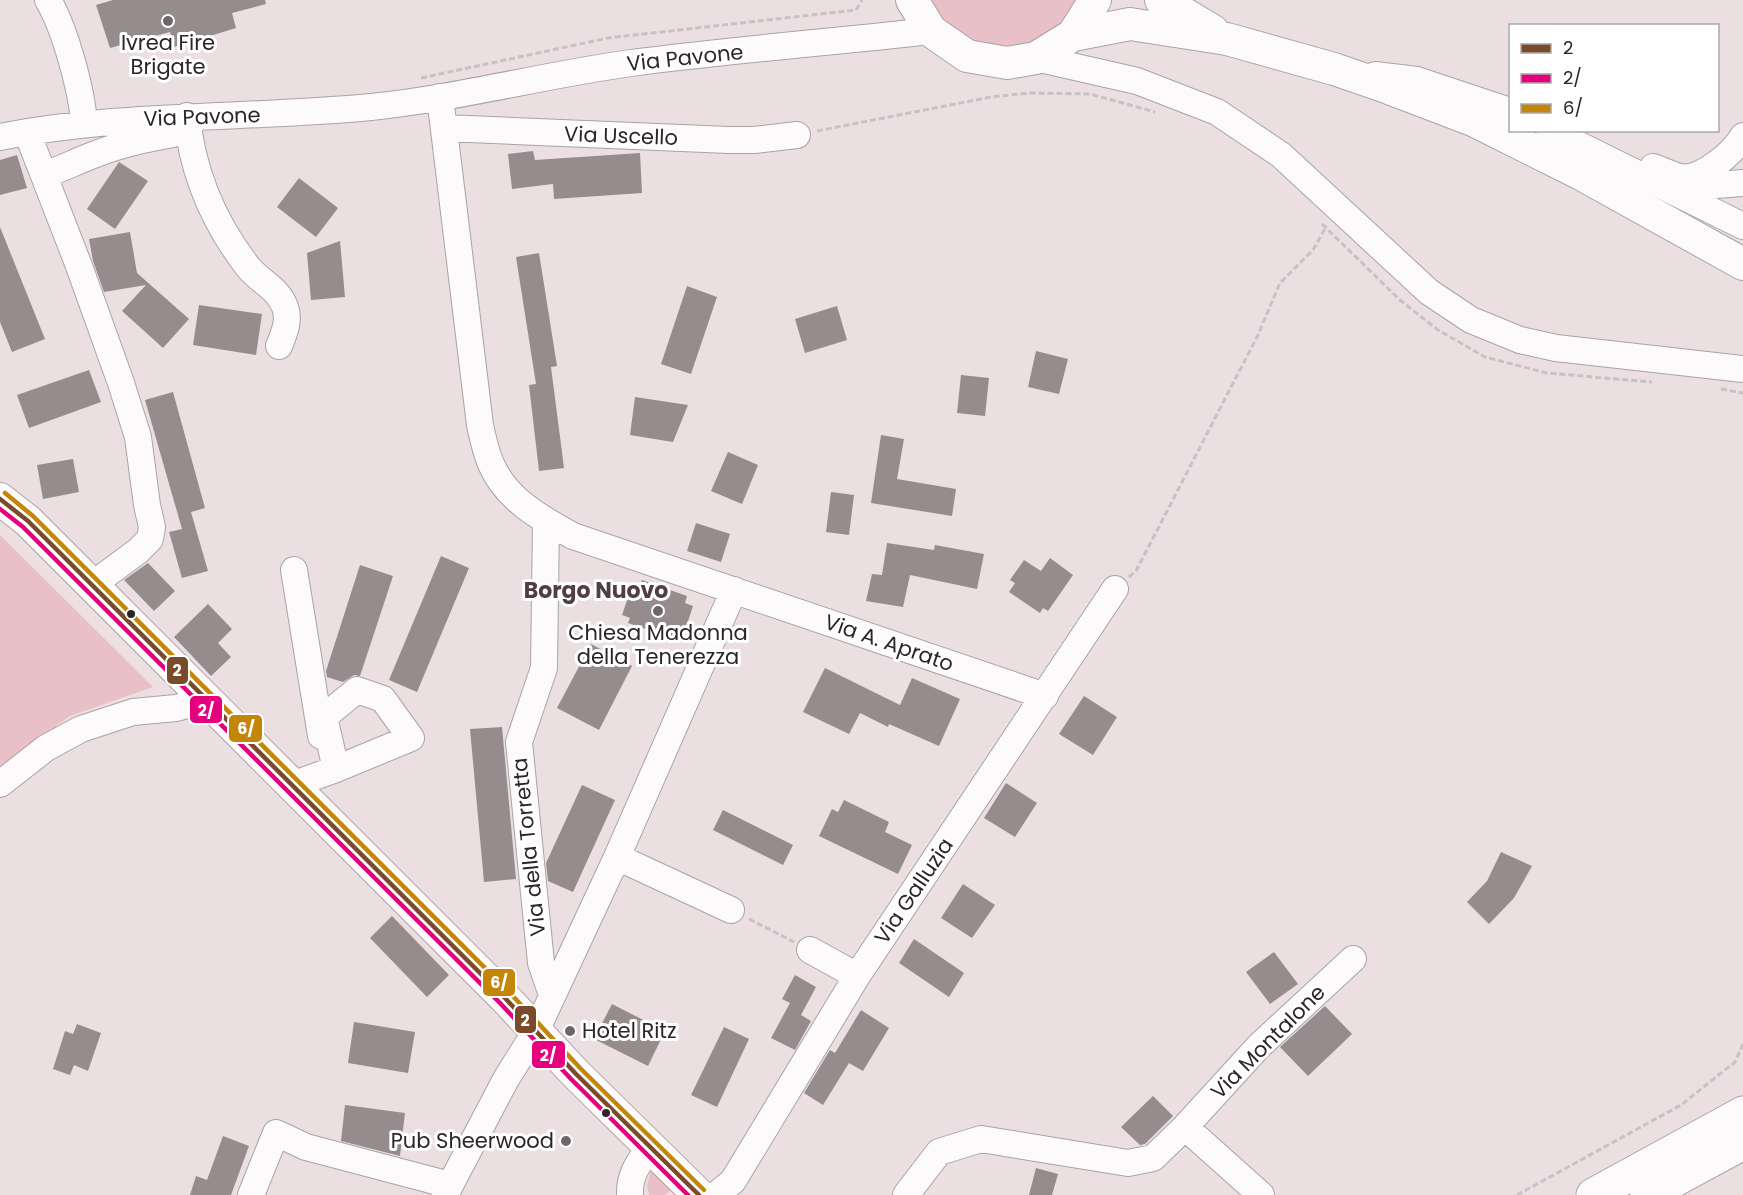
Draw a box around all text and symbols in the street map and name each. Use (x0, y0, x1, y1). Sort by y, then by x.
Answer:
marker: Ivrea Fire Brigate (161, 14, 175, 28)
legend (1509, 24, 1719, 132)
place label: Ivrea Fire Brigate (121, 28, 215, 81)
text: 2 (1563, 35, 1573, 60)
street label: Via Pavone (625, 37, 745, 78)
text: 2/ (1563, 65, 1582, 90)
text: 6/ (1563, 95, 1583, 120)
street label: Via Pavone (143, 100, 261, 133)
street label: Via Uscello (564, 119, 678, 152)
district label: Borgo Nuovo (524, 575, 668, 606)
marker: Chiesa Madonna della Tenerezza (651, 604, 665, 618)
street label: Via A. Aprato (821, 607, 958, 678)
unlabelled marker (125, 608, 137, 620)
place label: Chiesa Madonna della Tenerezza (568, 618, 748, 671)
line badge: 2 (166, 656, 189, 685)
text: 2 (172, 659, 182, 682)
line badge: 2/ (189, 695, 223, 724)
text: 2/ (198, 699, 215, 722)
line badge: 6/ (228, 714, 263, 743)
text: 6/ (237, 717, 255, 740)
street label: Via della Torretta (505, 756, 552, 938)
street label: Via Galluzia (867, 832, 960, 950)
line badge: 6/ (482, 968, 516, 997)
text: 6/ (490, 971, 508, 994)
street label: Via Montalone (1204, 978, 1331, 1105)
line badge: 2 (514, 1005, 537, 1034)
text: 2 (520, 1009, 530, 1032)
place label: Hotel Ritz (582, 1016, 677, 1045)
marker: Hotel Ritz (563, 1024, 577, 1038)
line badge: 2/ (531, 1040, 566, 1069)
text: 2/ (540, 1044, 557, 1067)
unlabelled marker (600, 1107, 612, 1119)
place label: Pub Sheerwood (391, 1126, 554, 1155)
marker: Pub Sheerwood (559, 1134, 573, 1148)

